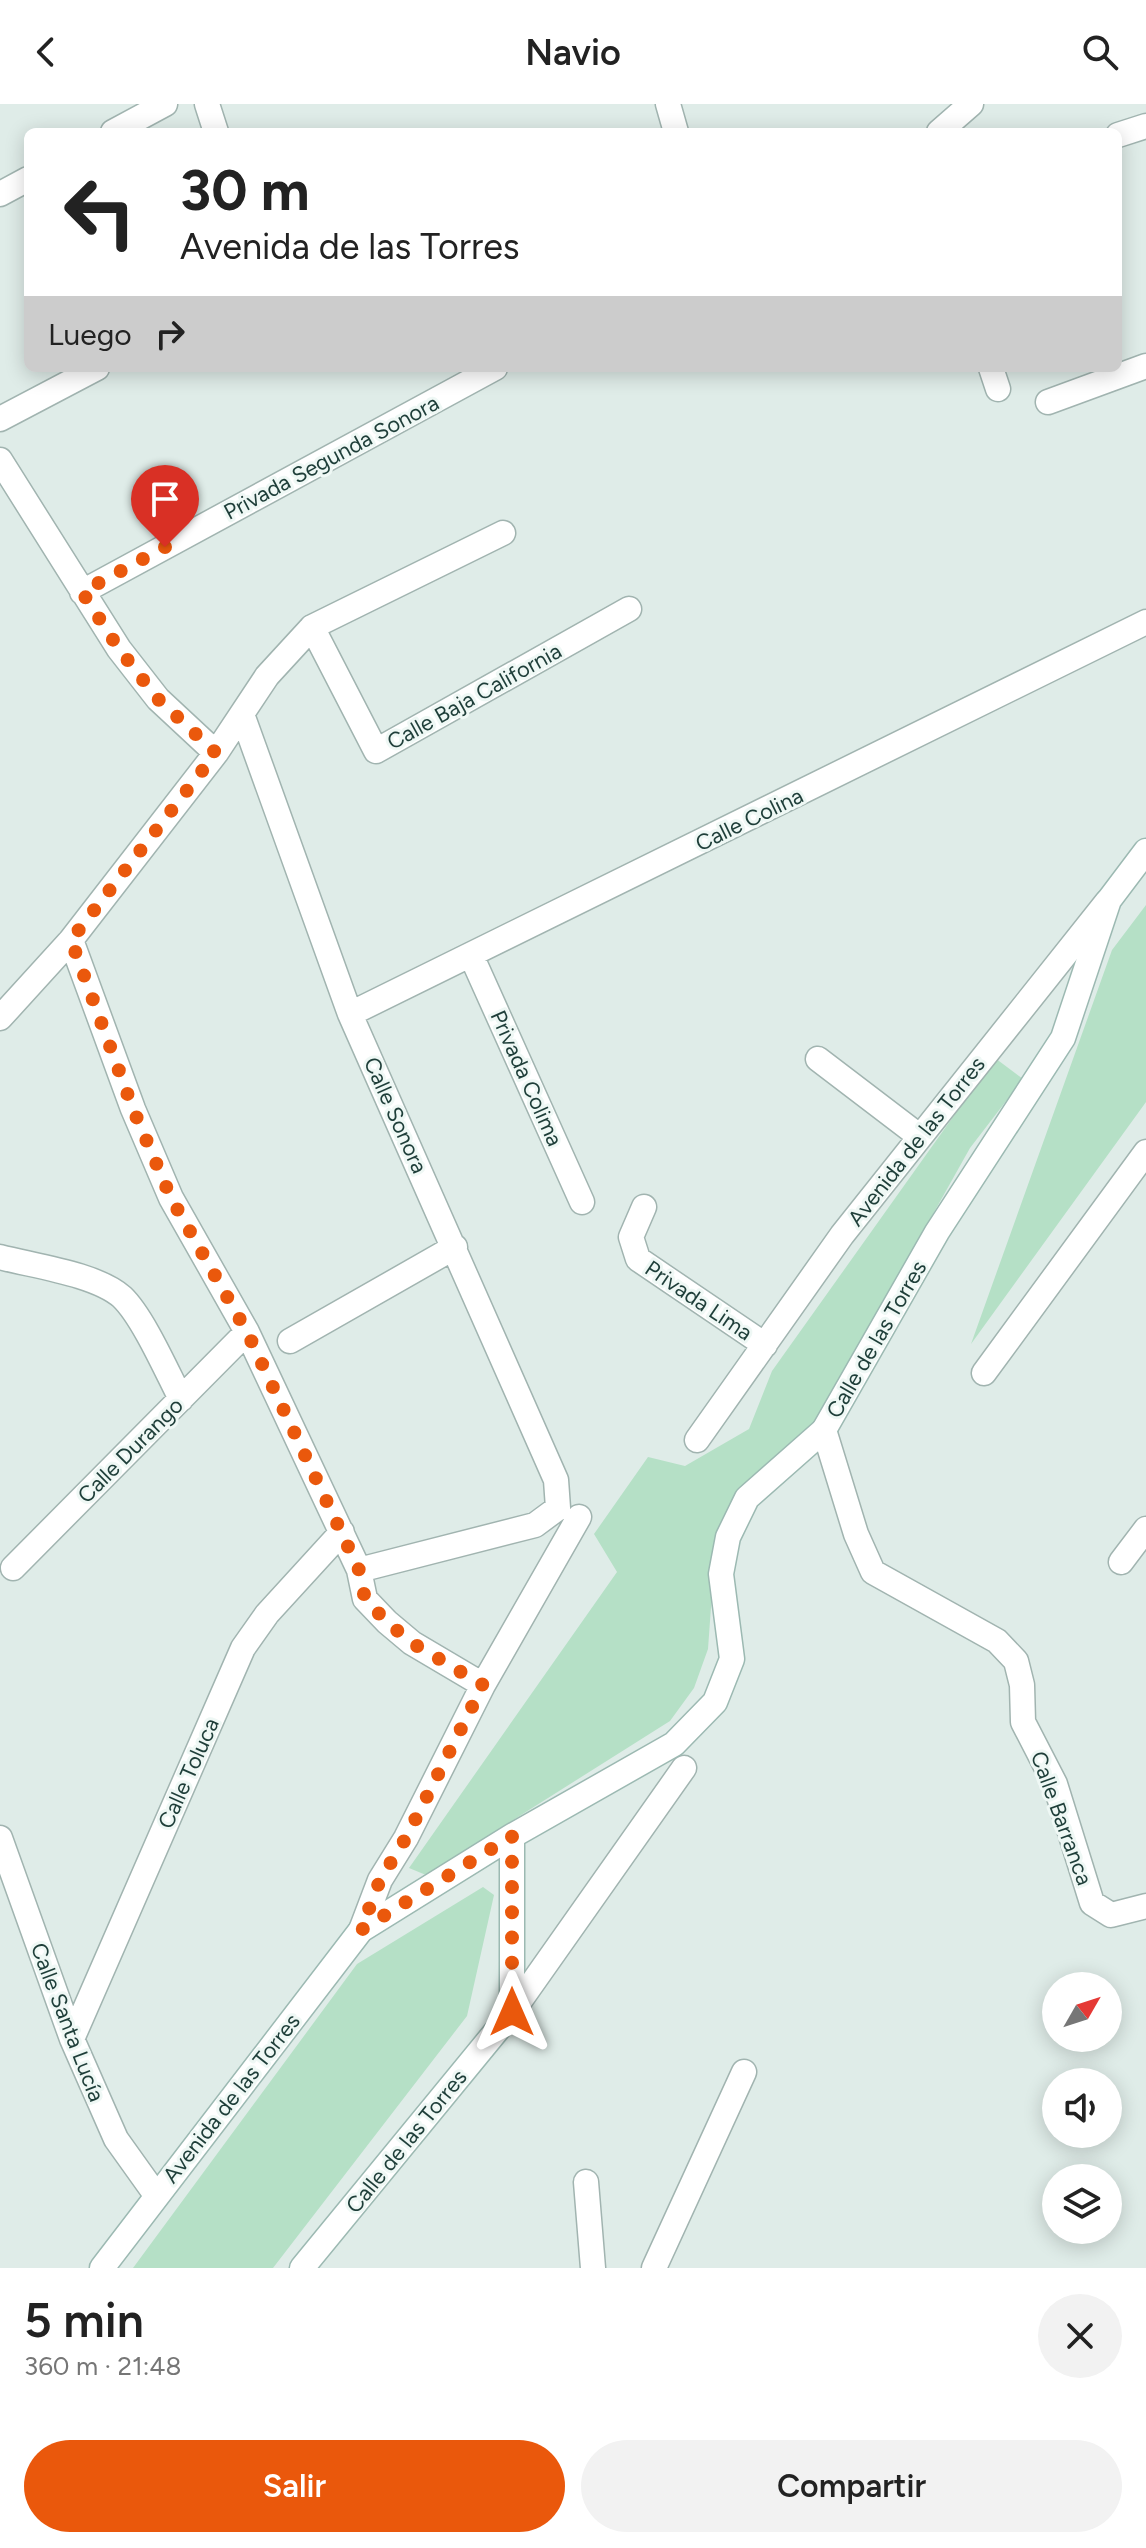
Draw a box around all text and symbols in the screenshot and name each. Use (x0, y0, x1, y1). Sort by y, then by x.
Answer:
icon: back (24, 30, 68, 74)
icon: search (1078, 30, 1122, 74)
text: Navio (525, 31, 621, 74)
text: 30 m (180, 157, 310, 224)
icon: left (48, 160, 152, 264)
text: Avenida de las Torres (180, 225, 520, 268)
icon: right (148, 312, 192, 356)
text: Luego (48, 316, 132, 353)
street label: Privada Segunda Sonora (219, 389, 443, 526)
pin (131, 465, 199, 547)
icon: arrive (143, 477, 187, 521)
street label: Calle Baja California (382, 637, 566, 756)
street label: Calle Colina (691, 782, 807, 857)
street label: Privada Colima (485, 1006, 568, 1150)
street label: Avenida de las Torres (842, 1051, 991, 1231)
street label: Calle Sonora (358, 1053, 433, 1177)
street label: Privada Lima (640, 1255, 758, 1346)
street label: Calle de las Torres (820, 1256, 932, 1423)
street label: Calle Durango (72, 1392, 189, 1509)
street label: Calle Toluca (152, 1714, 225, 1833)
street label: Calle Barranca (1025, 1748, 1098, 1889)
street label: Calle Santa Lucía (25, 1939, 110, 2105)
position arrow (470, 1970, 554, 2054)
north arrow (1042, 1972, 1122, 2052)
map controls (1042, 1972, 1122, 2244)
street label: Avenida de las Torres (157, 2008, 306, 2188)
street label: Calle de las Torres (340, 2064, 473, 2219)
button: sound (1042, 2068, 1122, 2148)
button: layers (1042, 2164, 1122, 2244)
text: 5 min (24, 2291, 144, 2349)
button: close (1038, 2294, 1122, 2378)
text: 360 m · 21:48 (24, 2350, 181, 2382)
button: Salir (24, 2440, 565, 2532)
button: Compartir (581, 2440, 1122, 2532)

